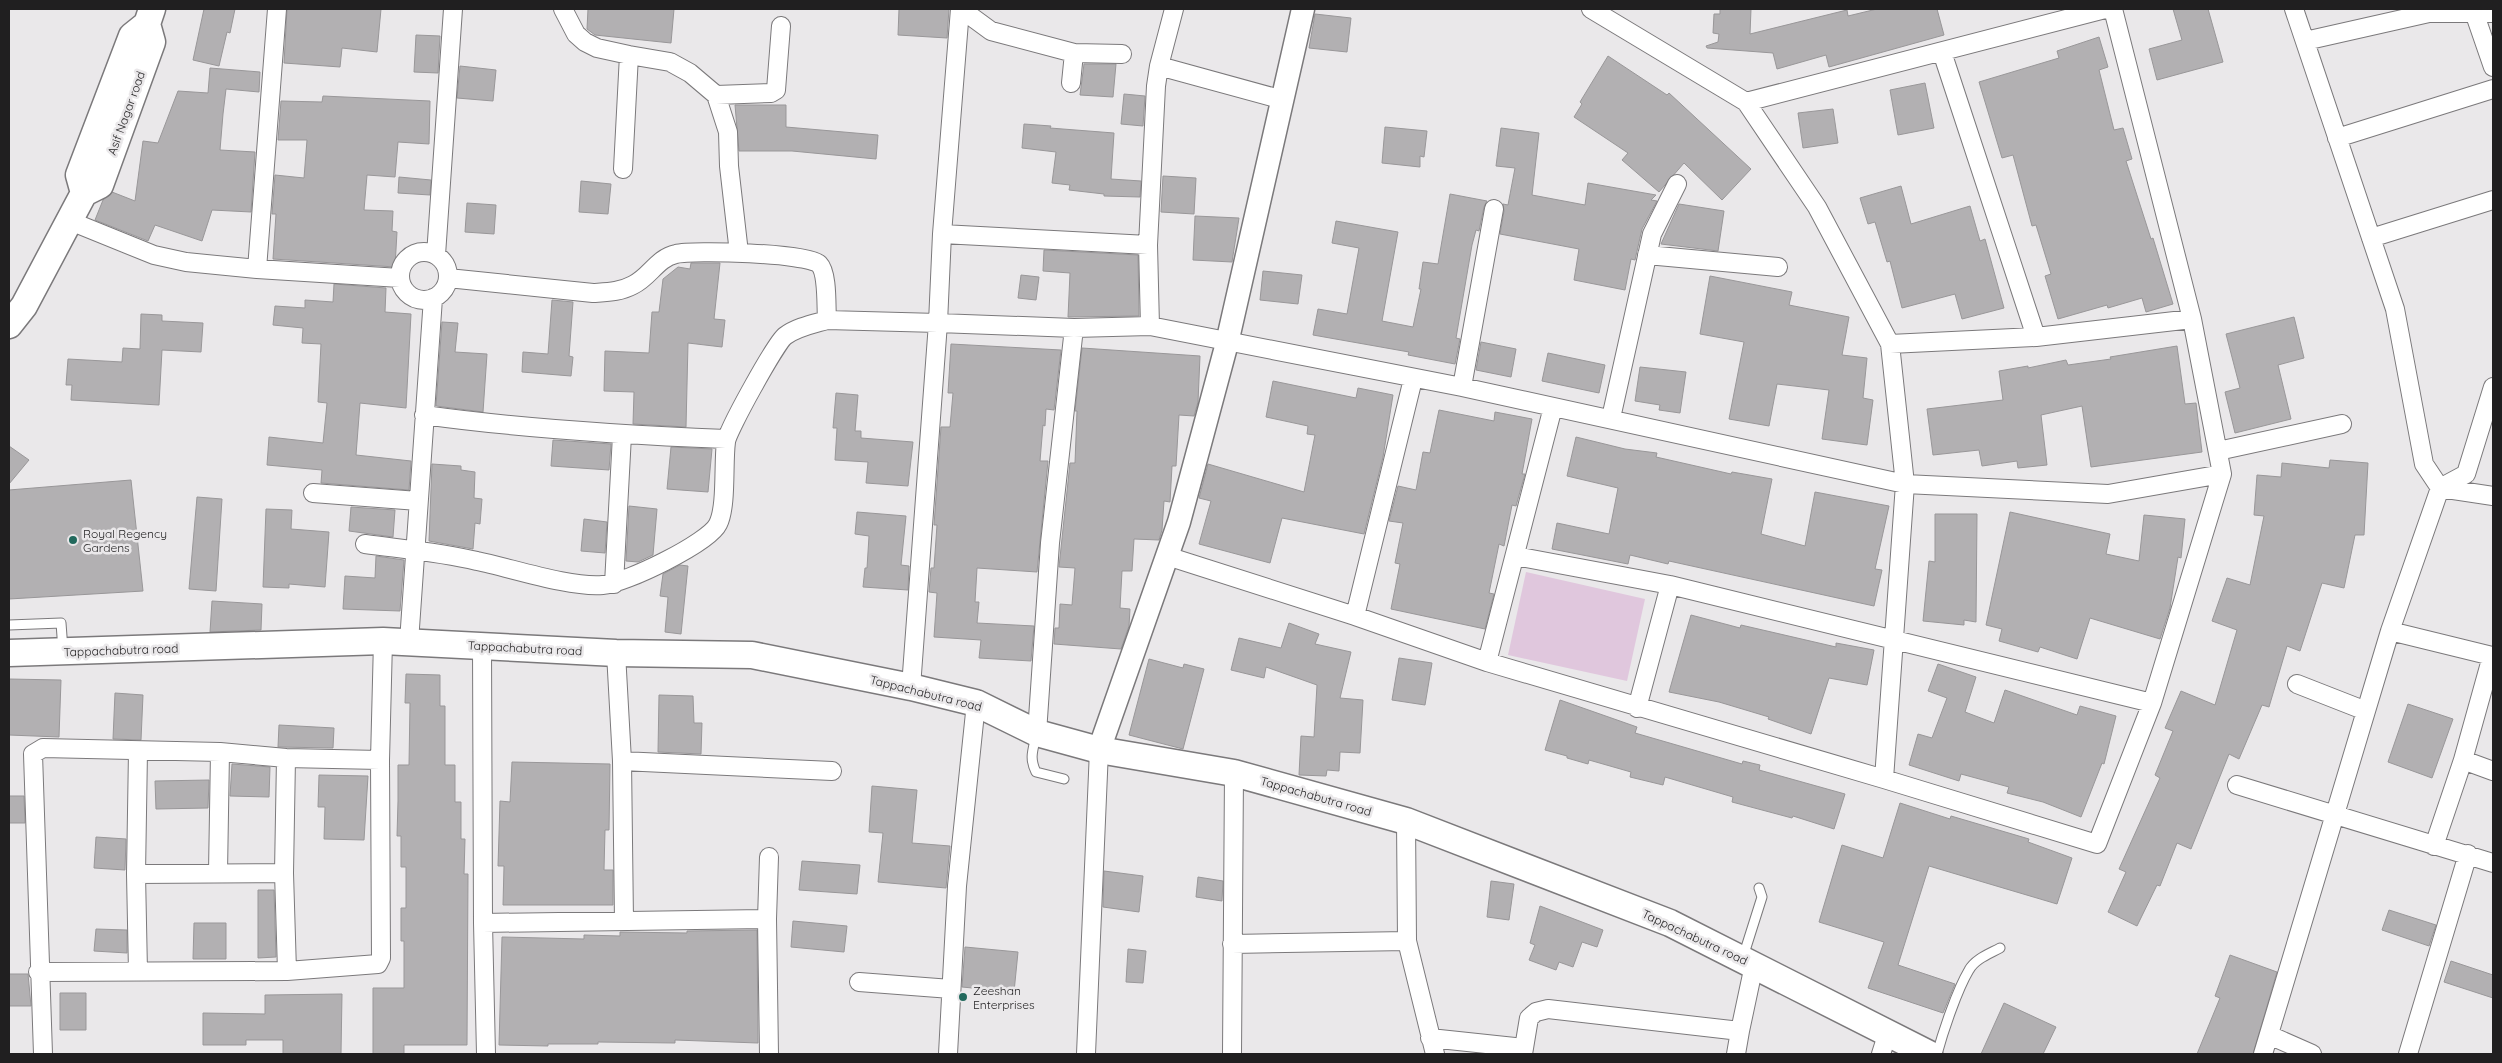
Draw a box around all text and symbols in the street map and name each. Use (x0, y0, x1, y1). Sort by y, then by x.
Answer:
street label: Asif Nagar road (104, 69, 148, 157)
place label: Royal Regency Gardens (83, 526, 167, 555)
marker: Royal Regency Gardens (67, 534, 79, 546)
street label: Tappachabutra road (467, 638, 583, 658)
street label: Tappachabutra road (63, 641, 179, 659)
street label: Tappachabutra road (868, 672, 984, 714)
street label: Tappachabutra road (1259, 773, 1373, 819)
street label: Tappachabutra road (1640, 906, 1750, 968)
place label: Zeeshan Enterprises (973, 983, 1035, 1012)
marker: Zeeshan Enterprises (957, 991, 969, 1003)

